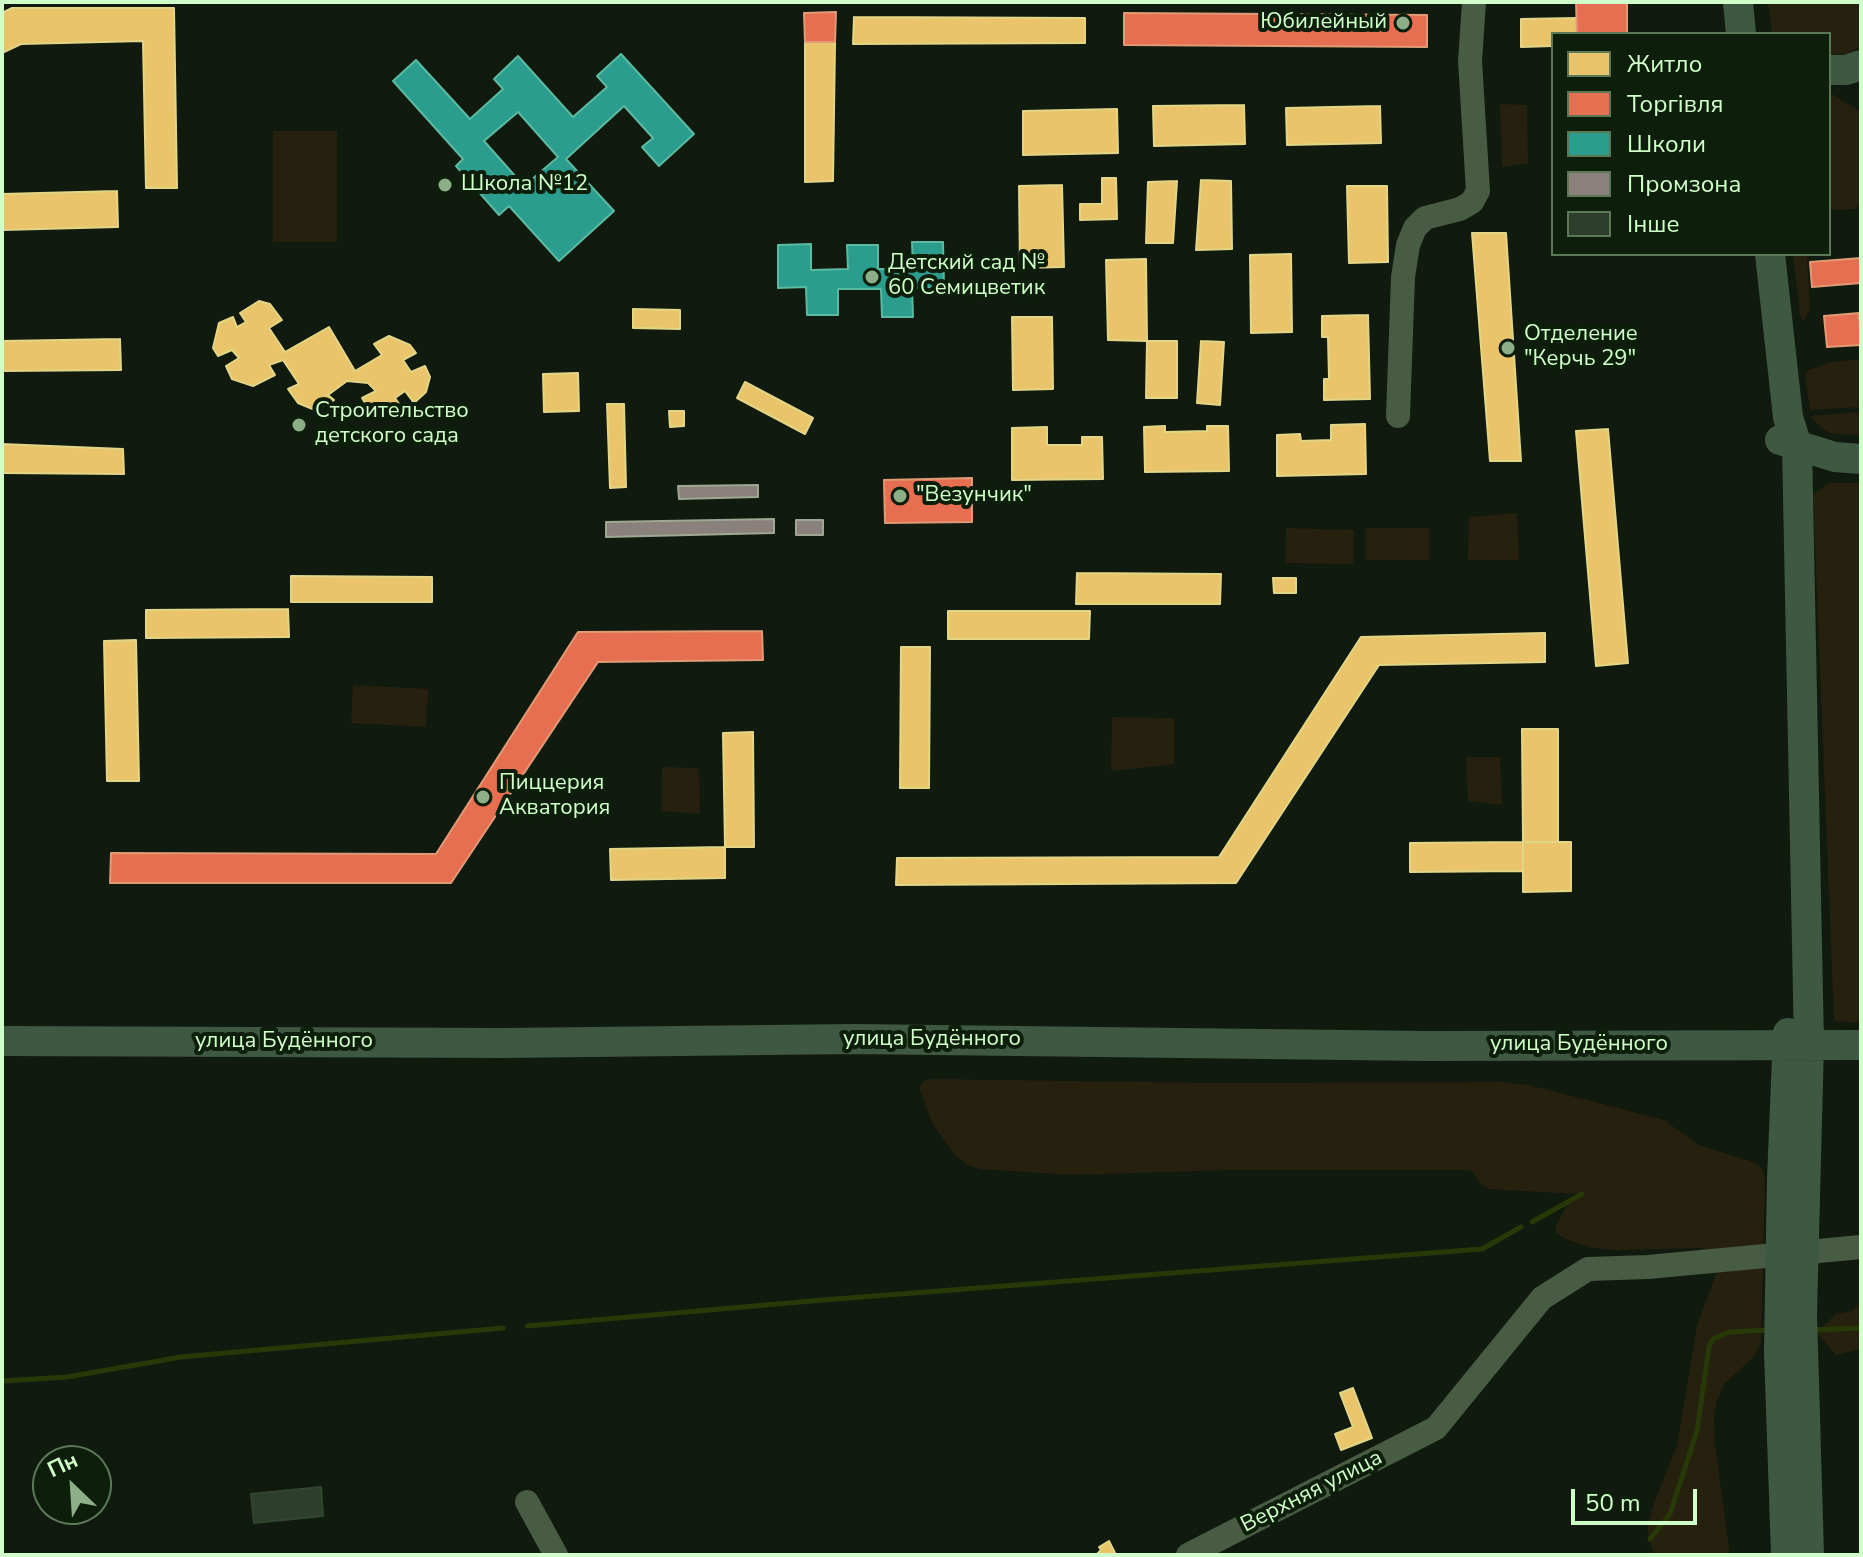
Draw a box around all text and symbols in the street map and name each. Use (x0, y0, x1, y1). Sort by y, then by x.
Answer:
place label: Юбилейный (1260, 10, 1387, 36)
marker: Юбилейный (1394, 14, 1412, 32)
legend (1551, 32, 1831, 256)
text: Житло (1627, 48, 1702, 80)
text: Торгівля (1627, 88, 1724, 120)
text: Школи (1627, 128, 1706, 160)
text: Промзона (1627, 168, 1741, 200)
place label: Школа №12 (461, 172, 588, 198)
marker: Школа №12 (436, 176, 454, 194)
text: Інше (1627, 208, 1679, 240)
place label: Детский сад № 60 Семицветик (888, 251, 1045, 302)
marker: Детский сад № 60 Семицветик (863, 268, 881, 286)
place label: Отделение "Керчь 29" (1524, 322, 1638, 374)
marker: Отделение "Керчь 29" (1499, 339, 1517, 357)
place label: Строительство детского сада (315, 399, 469, 450)
marker: Строительство детского сада (290, 416, 308, 434)
place label: "Везунчик" (916, 483, 1032, 509)
marker: "Везунчик" (891, 487, 909, 505)
place label: Пиццерия Акватория (499, 771, 610, 822)
marker: Пиццерия Акватория (474, 788, 492, 806)
street label: улица Будённого (843, 1027, 1021, 1053)
street label: улица Будённого (195, 1029, 373, 1055)
street label: улица Будённого (1490, 1032, 1668, 1058)
north arrow (32, 1445, 112, 1525)
text: Пн (43, 1445, 83, 1485)
street label: Верхняя улица (1237, 1445, 1387, 1539)
scale bar (1575, 1473, 1701, 1523)
text: 50 m (1585, 1487, 1641, 1519)

